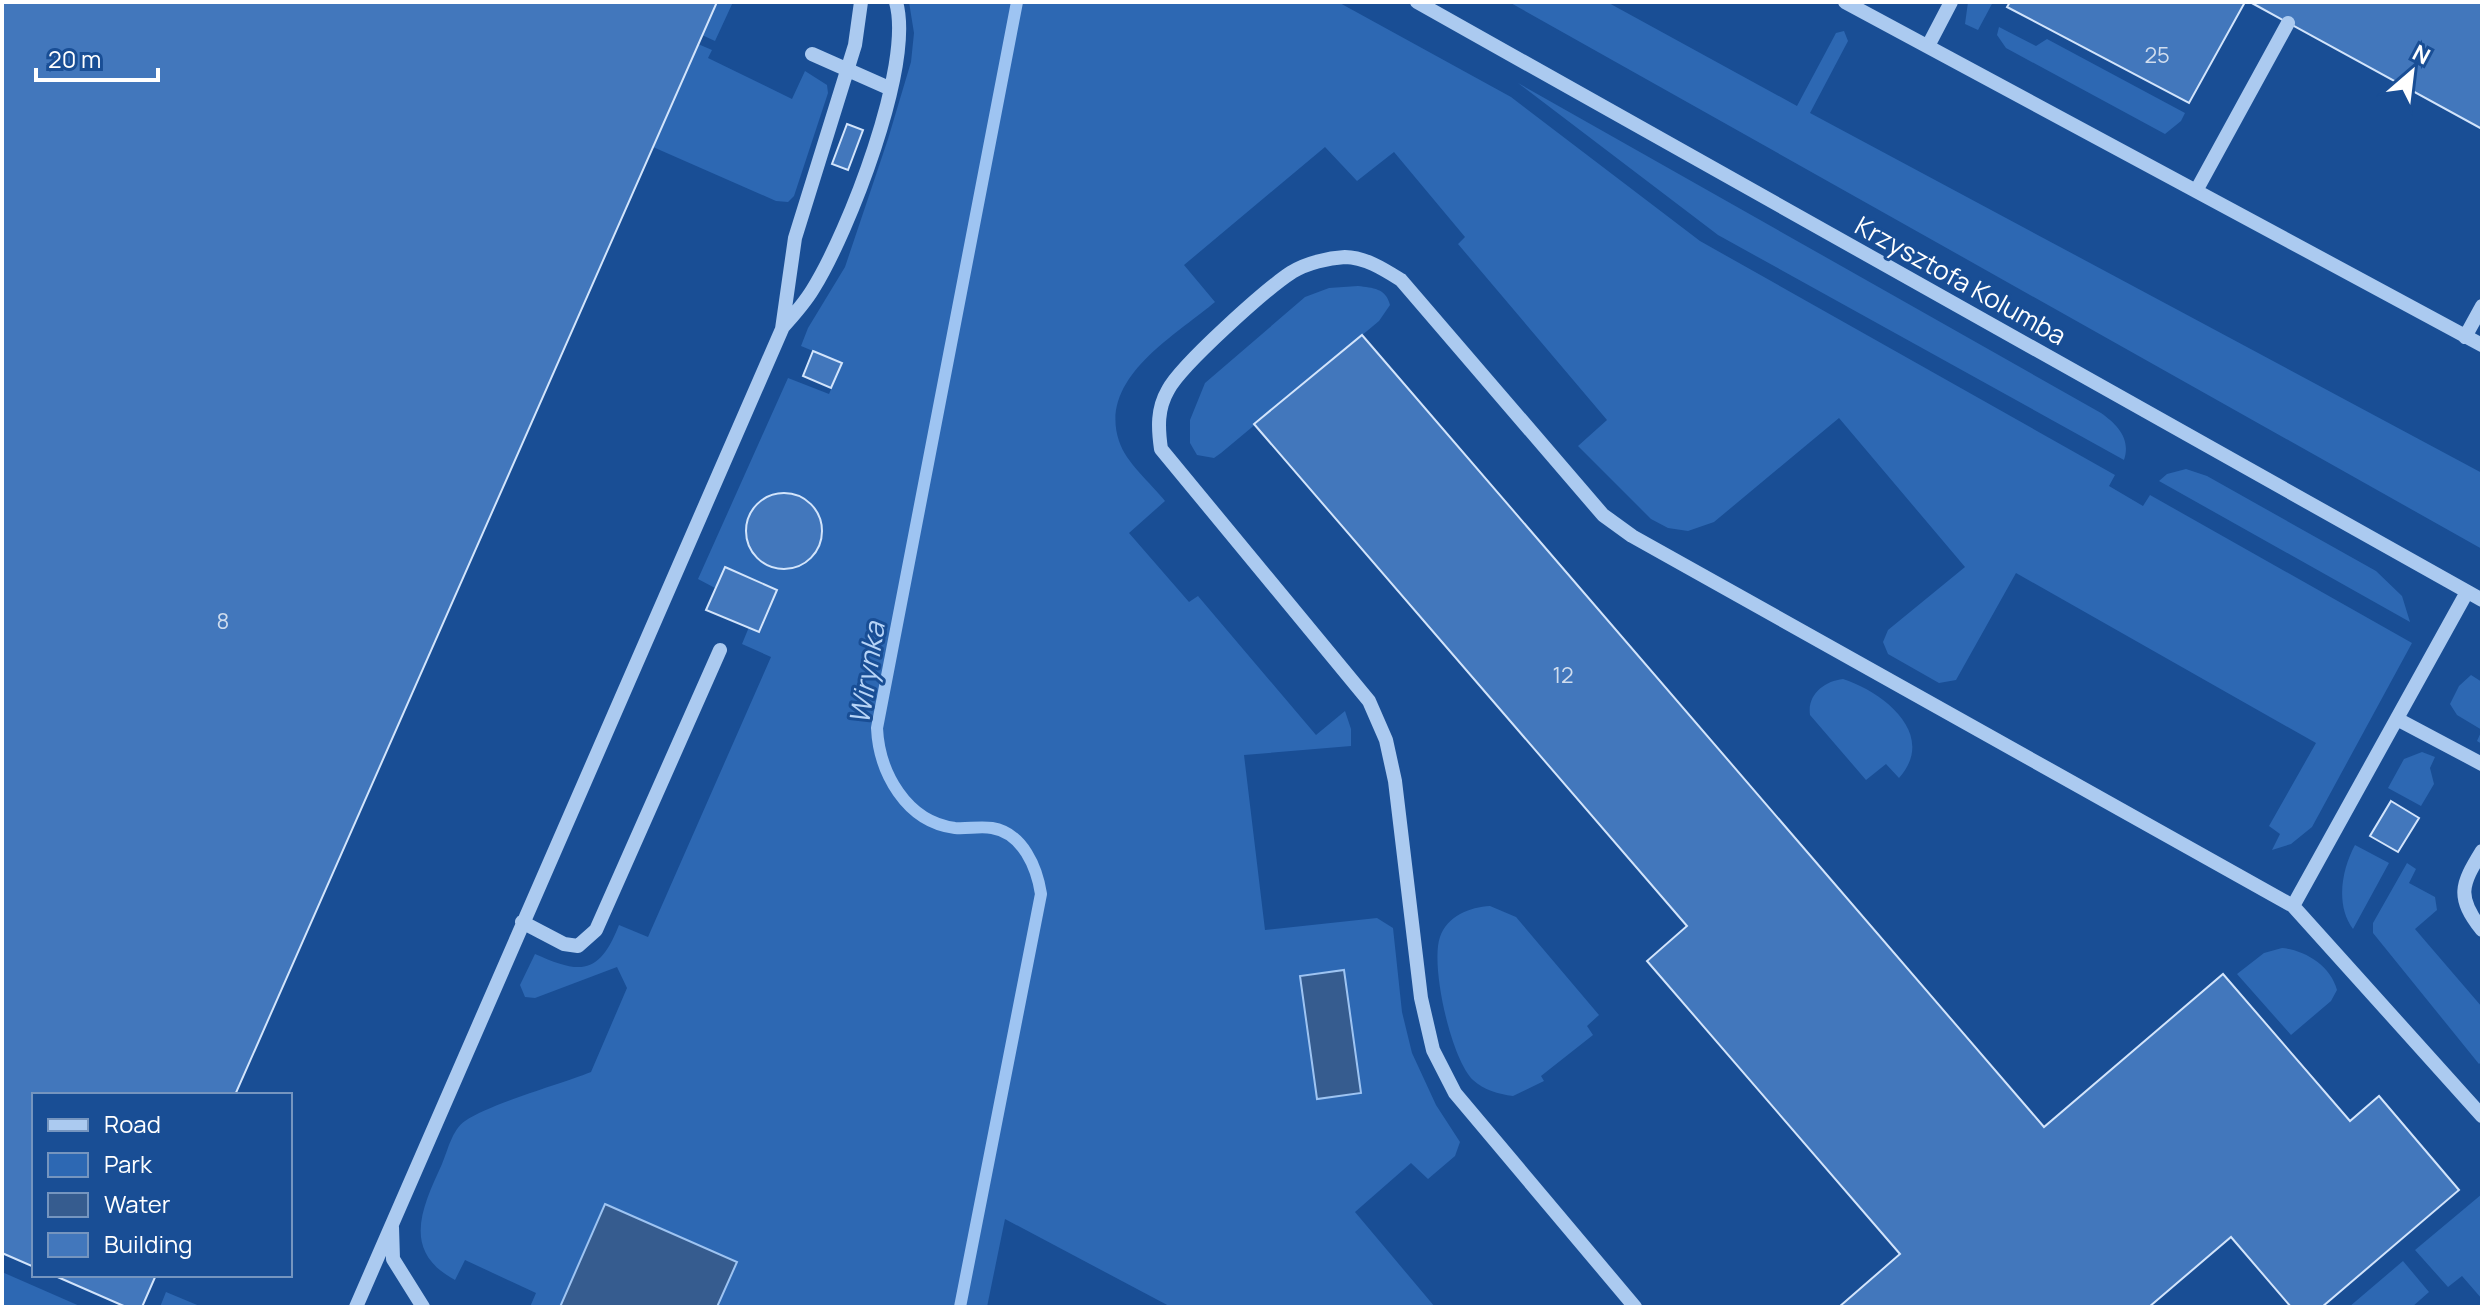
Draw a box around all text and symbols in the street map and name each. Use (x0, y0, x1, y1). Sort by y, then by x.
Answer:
scale bar (36, 32, 158, 82)
north arrow (2372, 32, 2452, 112)
text: N (2407, 37, 2435, 71)
house number: 25 (2144, 40, 2170, 70)
text: 20 m (48, 42, 101, 75)
street label: Krzysztofa Kolumba (1849, 207, 2073, 353)
house number: 8 (217, 606, 229, 636)
water label: Wirynka (839, 618, 893, 727)
house number: 12 (1552, 660, 1574, 690)
legend (32, 1093, 292, 1277)
text: Road (104, 1107, 161, 1140)
text: Park (104, 1147, 153, 1180)
text: Water (104, 1187, 171, 1220)
text: Building (104, 1227, 192, 1260)

